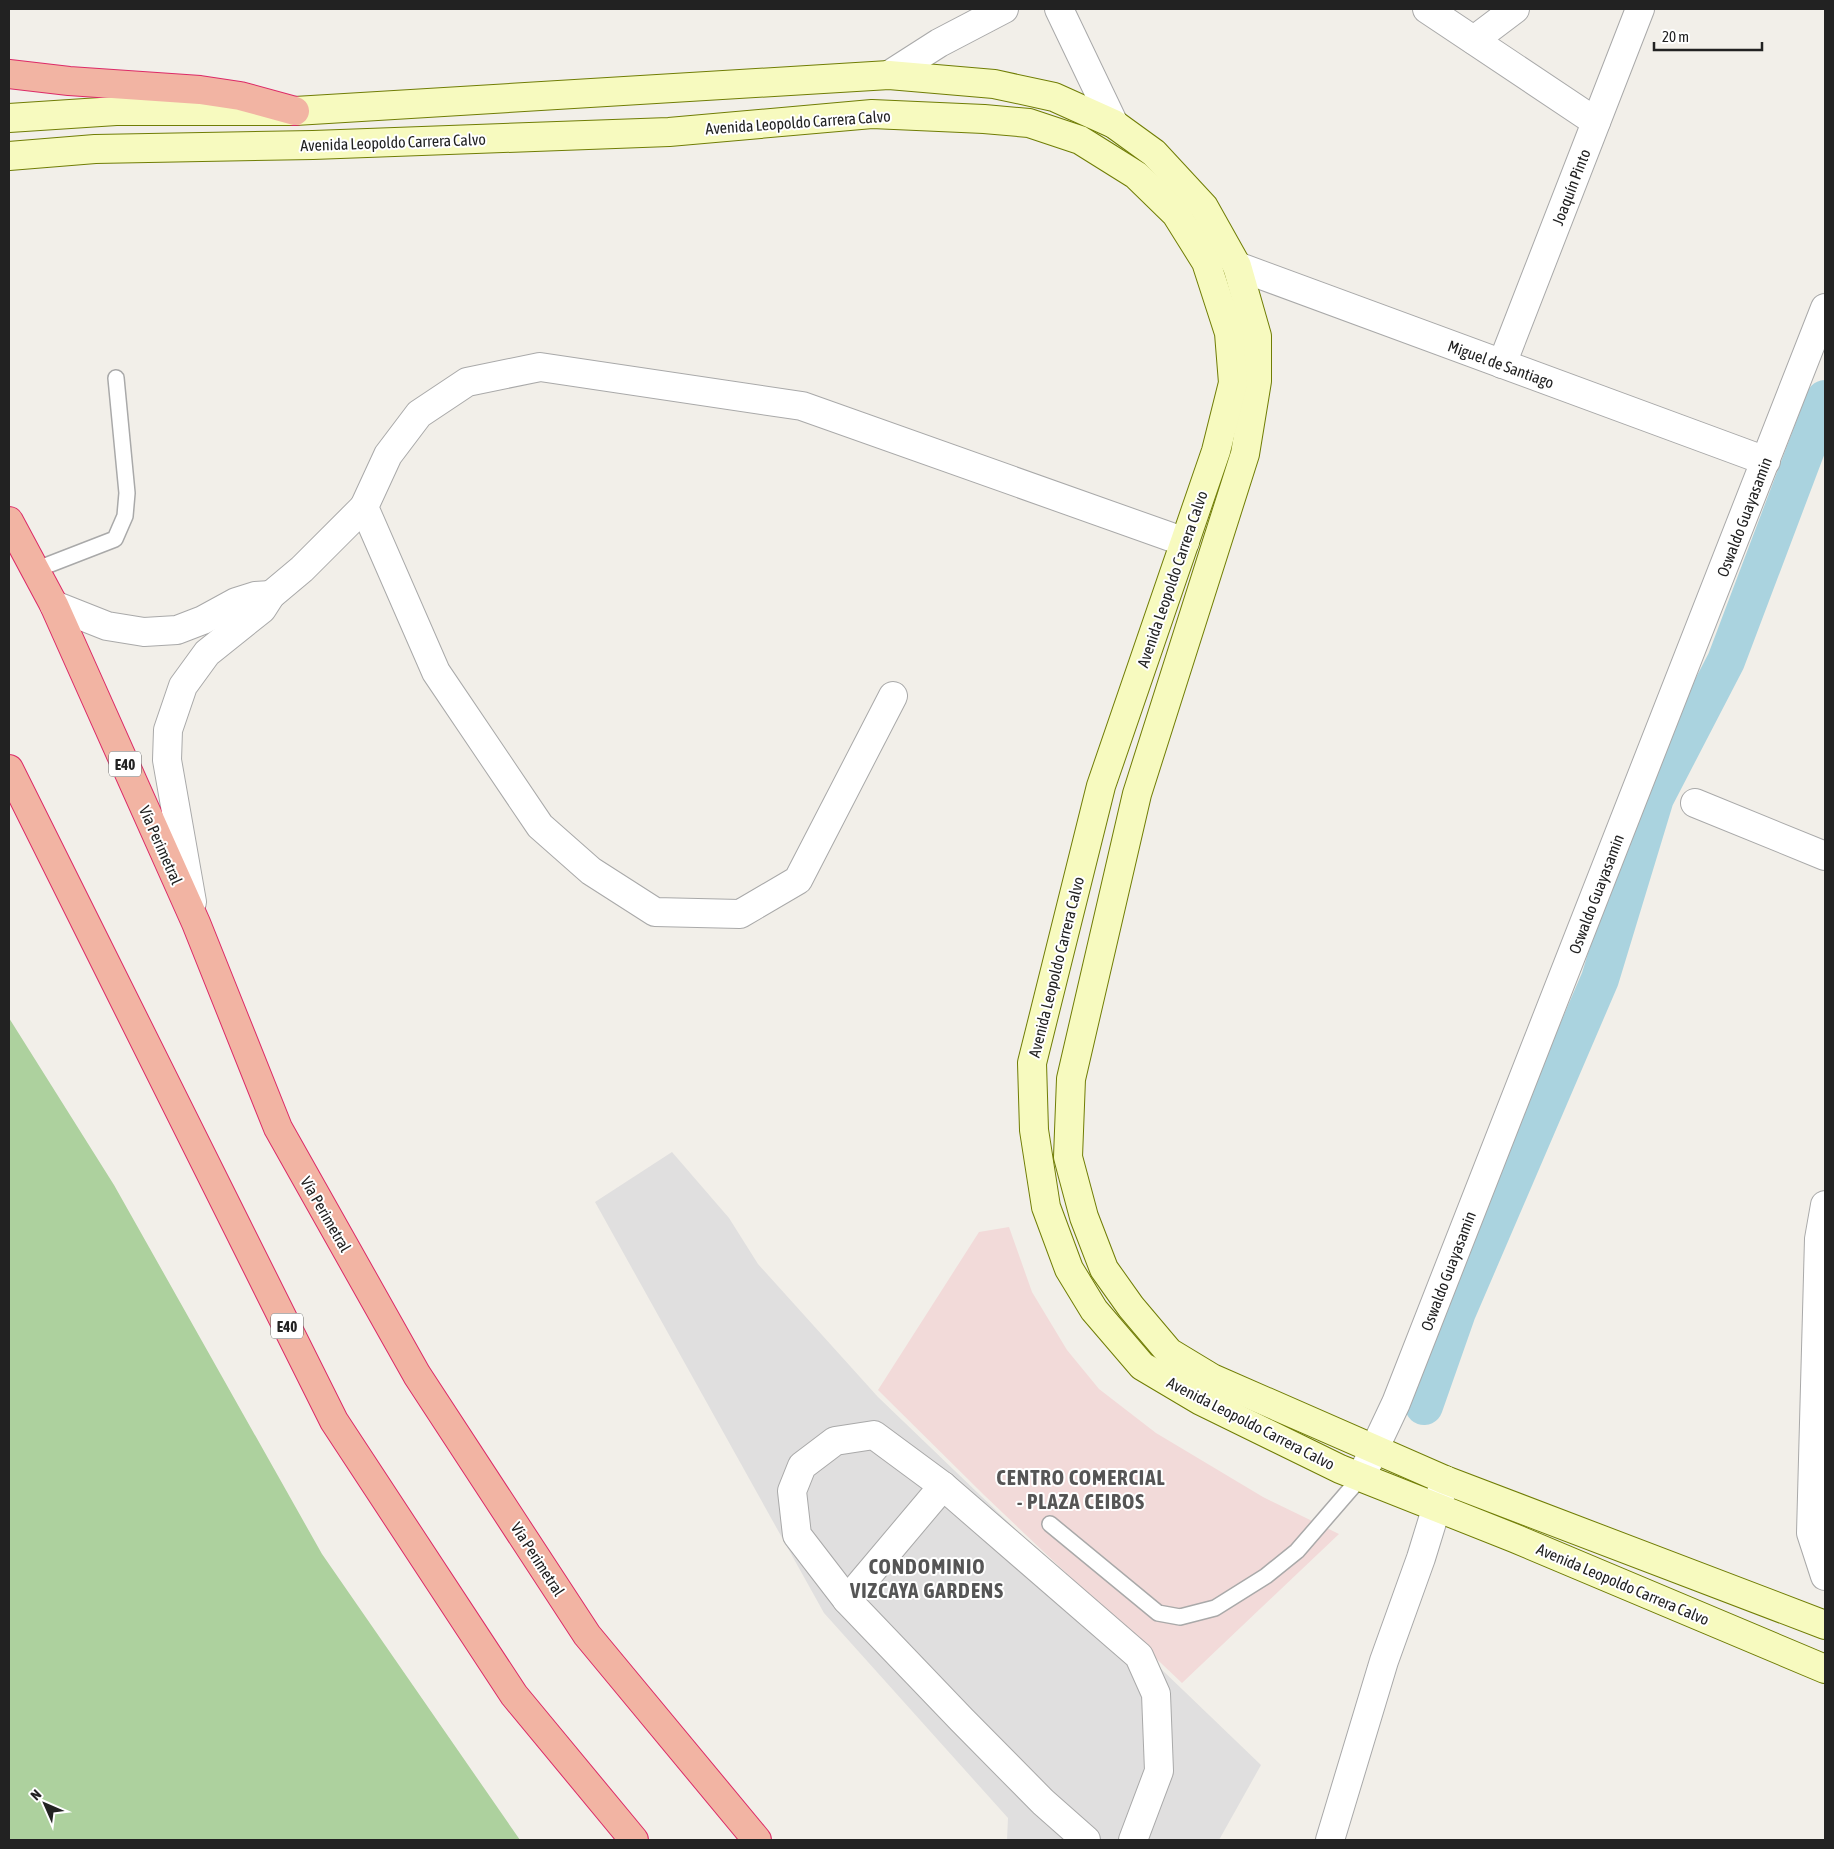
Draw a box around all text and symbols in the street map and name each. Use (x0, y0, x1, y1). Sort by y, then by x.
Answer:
scale bar (1654, 20, 1762, 52)
text: 20 m (1662, 28, 1689, 45)
street label: Avenida Leopoldo Carrera Calvo (705, 107, 891, 138)
street label: Avenida Leopoldo Carrera Calvo (300, 130, 486, 155)
street label: Joaquín Pinto (1548, 146, 1595, 228)
street label: Miguel de Santiago (1445, 336, 1556, 392)
street label: Oswaldo Guayasamin (1713, 455, 1776, 580)
street label: Avenida Leopoldo Carrera Calvo (1133, 488, 1212, 670)
road number: E40 (109, 752, 141, 776)
street label: Vía Perimetral (136, 803, 187, 888)
street label: Oswaldo Guayasamin (1565, 832, 1628, 957)
street label: Avenida Leopoldo Carrera Calvo (1025, 875, 1088, 1059)
street label: Vía Perimetral (297, 1173, 355, 1256)
street label: Oswaldo Guayasamin (1417, 1209, 1480, 1334)
road number: E40 (271, 1314, 303, 1338)
street label: Avenida Leopoldo Carrera Calvo (1164, 1373, 1338, 1474)
district label: CENTRO COMERCIAL - PLAZA CEIBOS (996, 1465, 1166, 1513)
street label: Vía Perimetral (508, 1519, 569, 1600)
street label: Avenida Leopoldo Carrera Calvo (1534, 1539, 1712, 1629)
district label: CONDOMINIO VIZCAYA GARDENS (849, 1554, 1004, 1602)
north arrow (20, 1779, 70, 1829)
text: N (27, 1786, 44, 1803)

